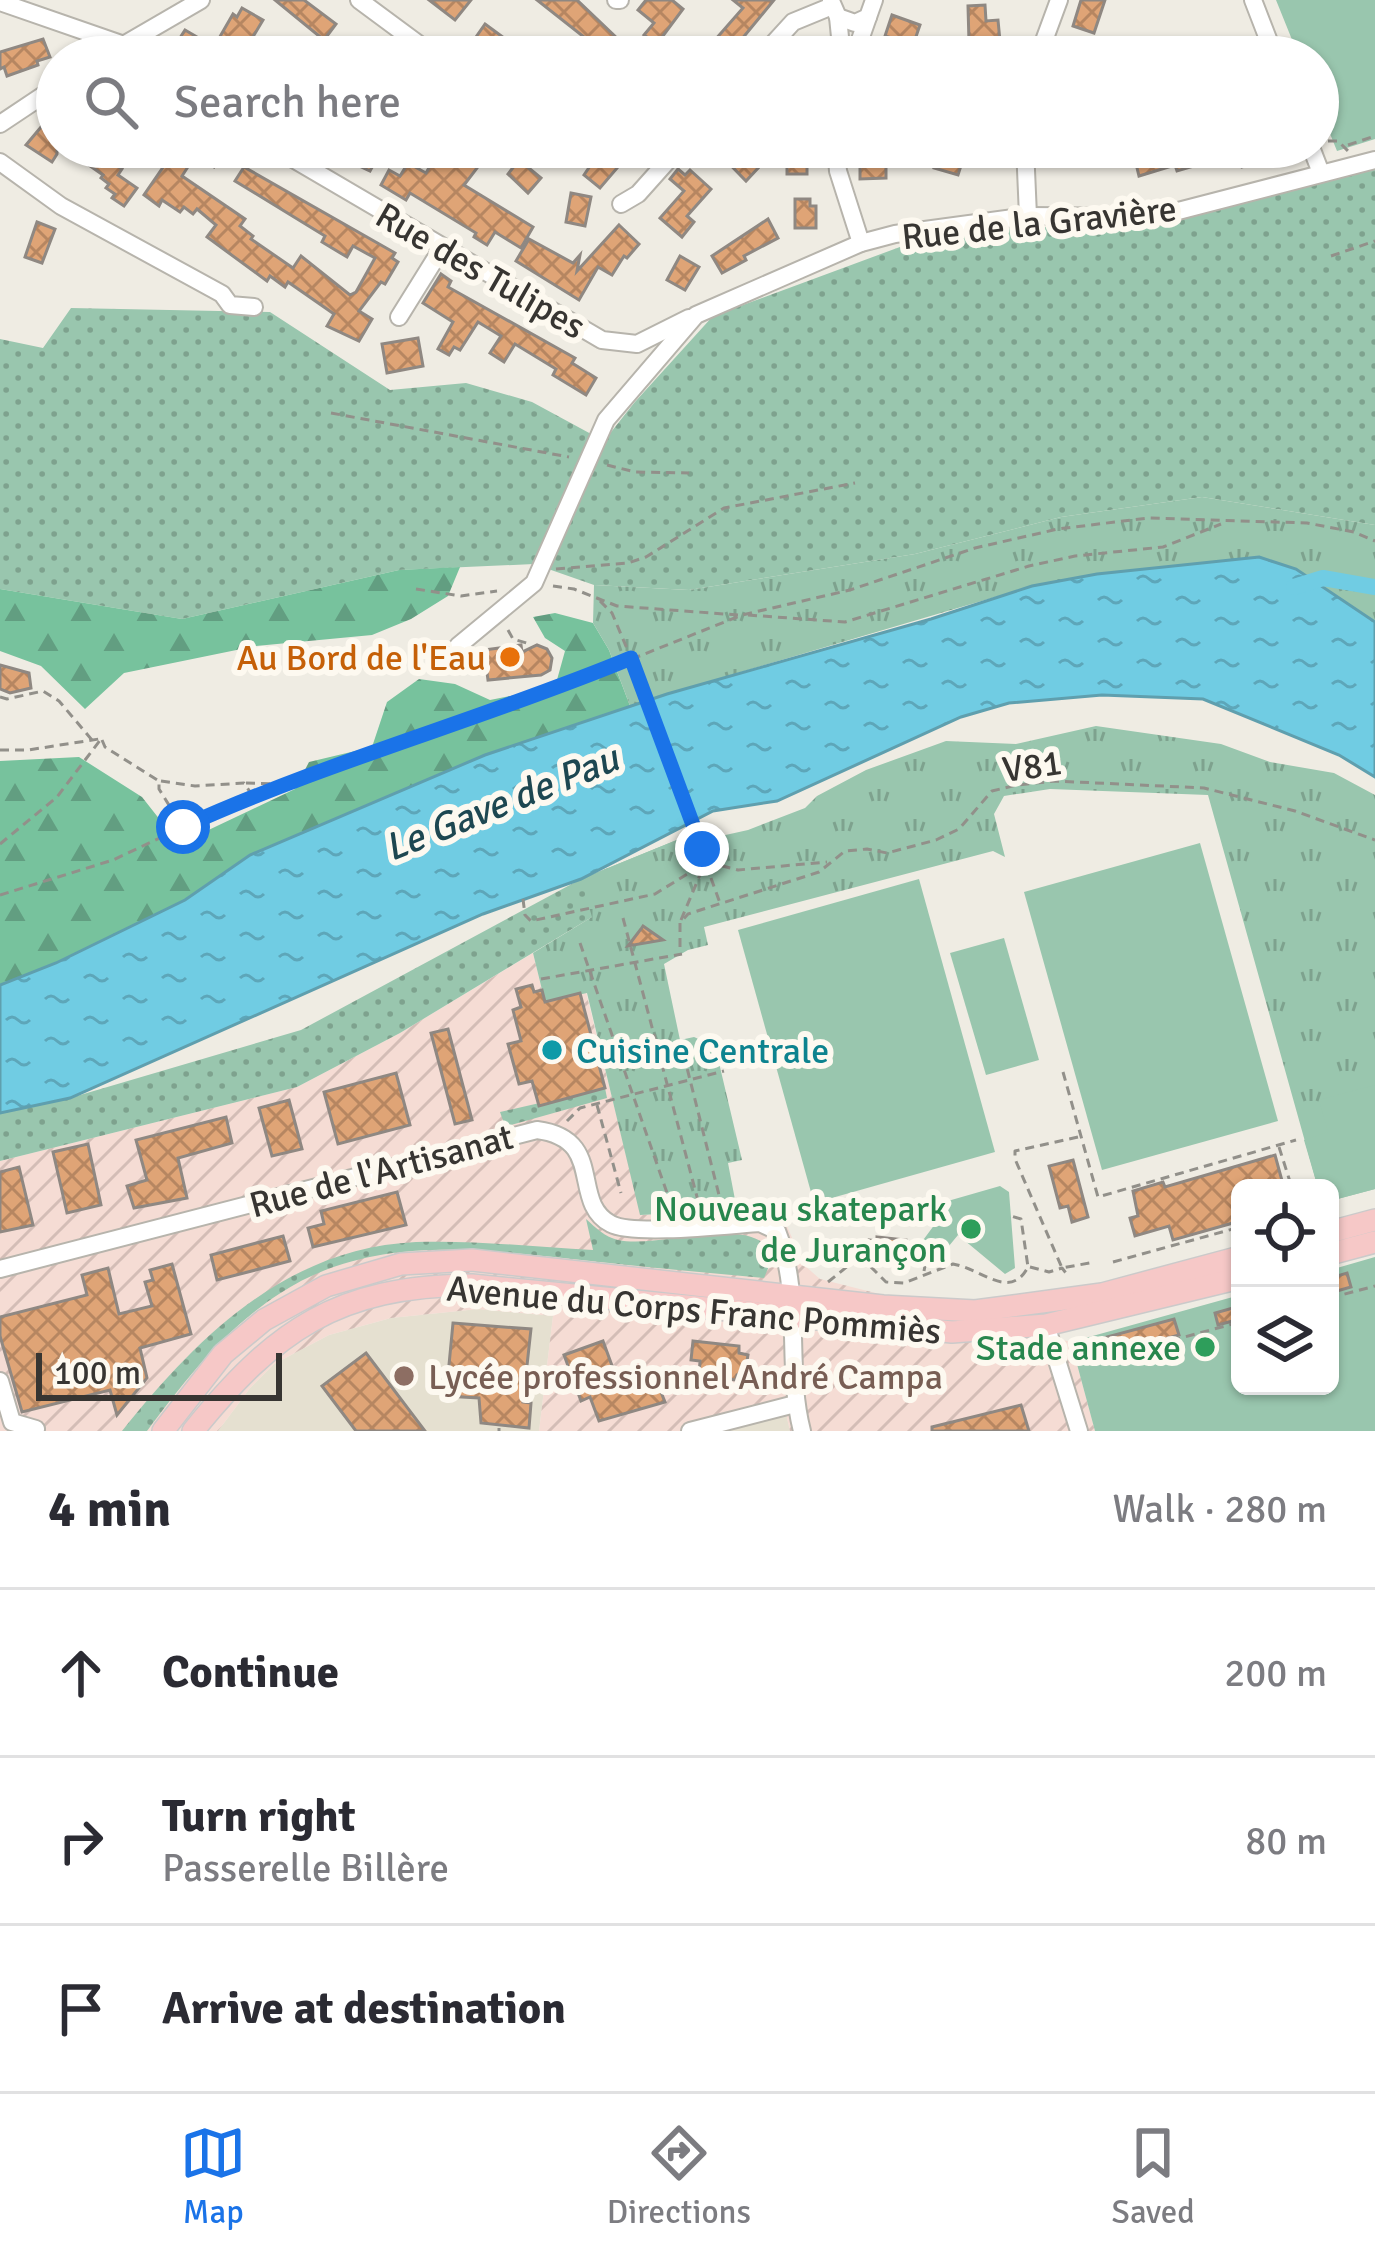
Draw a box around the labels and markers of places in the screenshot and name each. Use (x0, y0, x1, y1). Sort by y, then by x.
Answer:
place label: Au Bord de l'Eau (236, 636, 486, 681)
marker: Au Bord de l'Eau (497, 644, 523, 670)
place label: Cuisine Centrale (576, 1029, 829, 1074)
marker: Cuisine Centrale (539, 1037, 565, 1063)
place label: Nouveau skatepark de Jurançon (654, 1187, 947, 1273)
marker: Nouveau skatepark de Jurançon (958, 1216, 984, 1242)
place label: Stade annexe (976, 1326, 1181, 1371)
marker: Stade annexe (1192, 1334, 1218, 1360)
place label: Lycée professionnel André Campa (428, 1355, 943, 1400)
marker: Lycée professionnel André Campa (391, 1363, 417, 1389)

